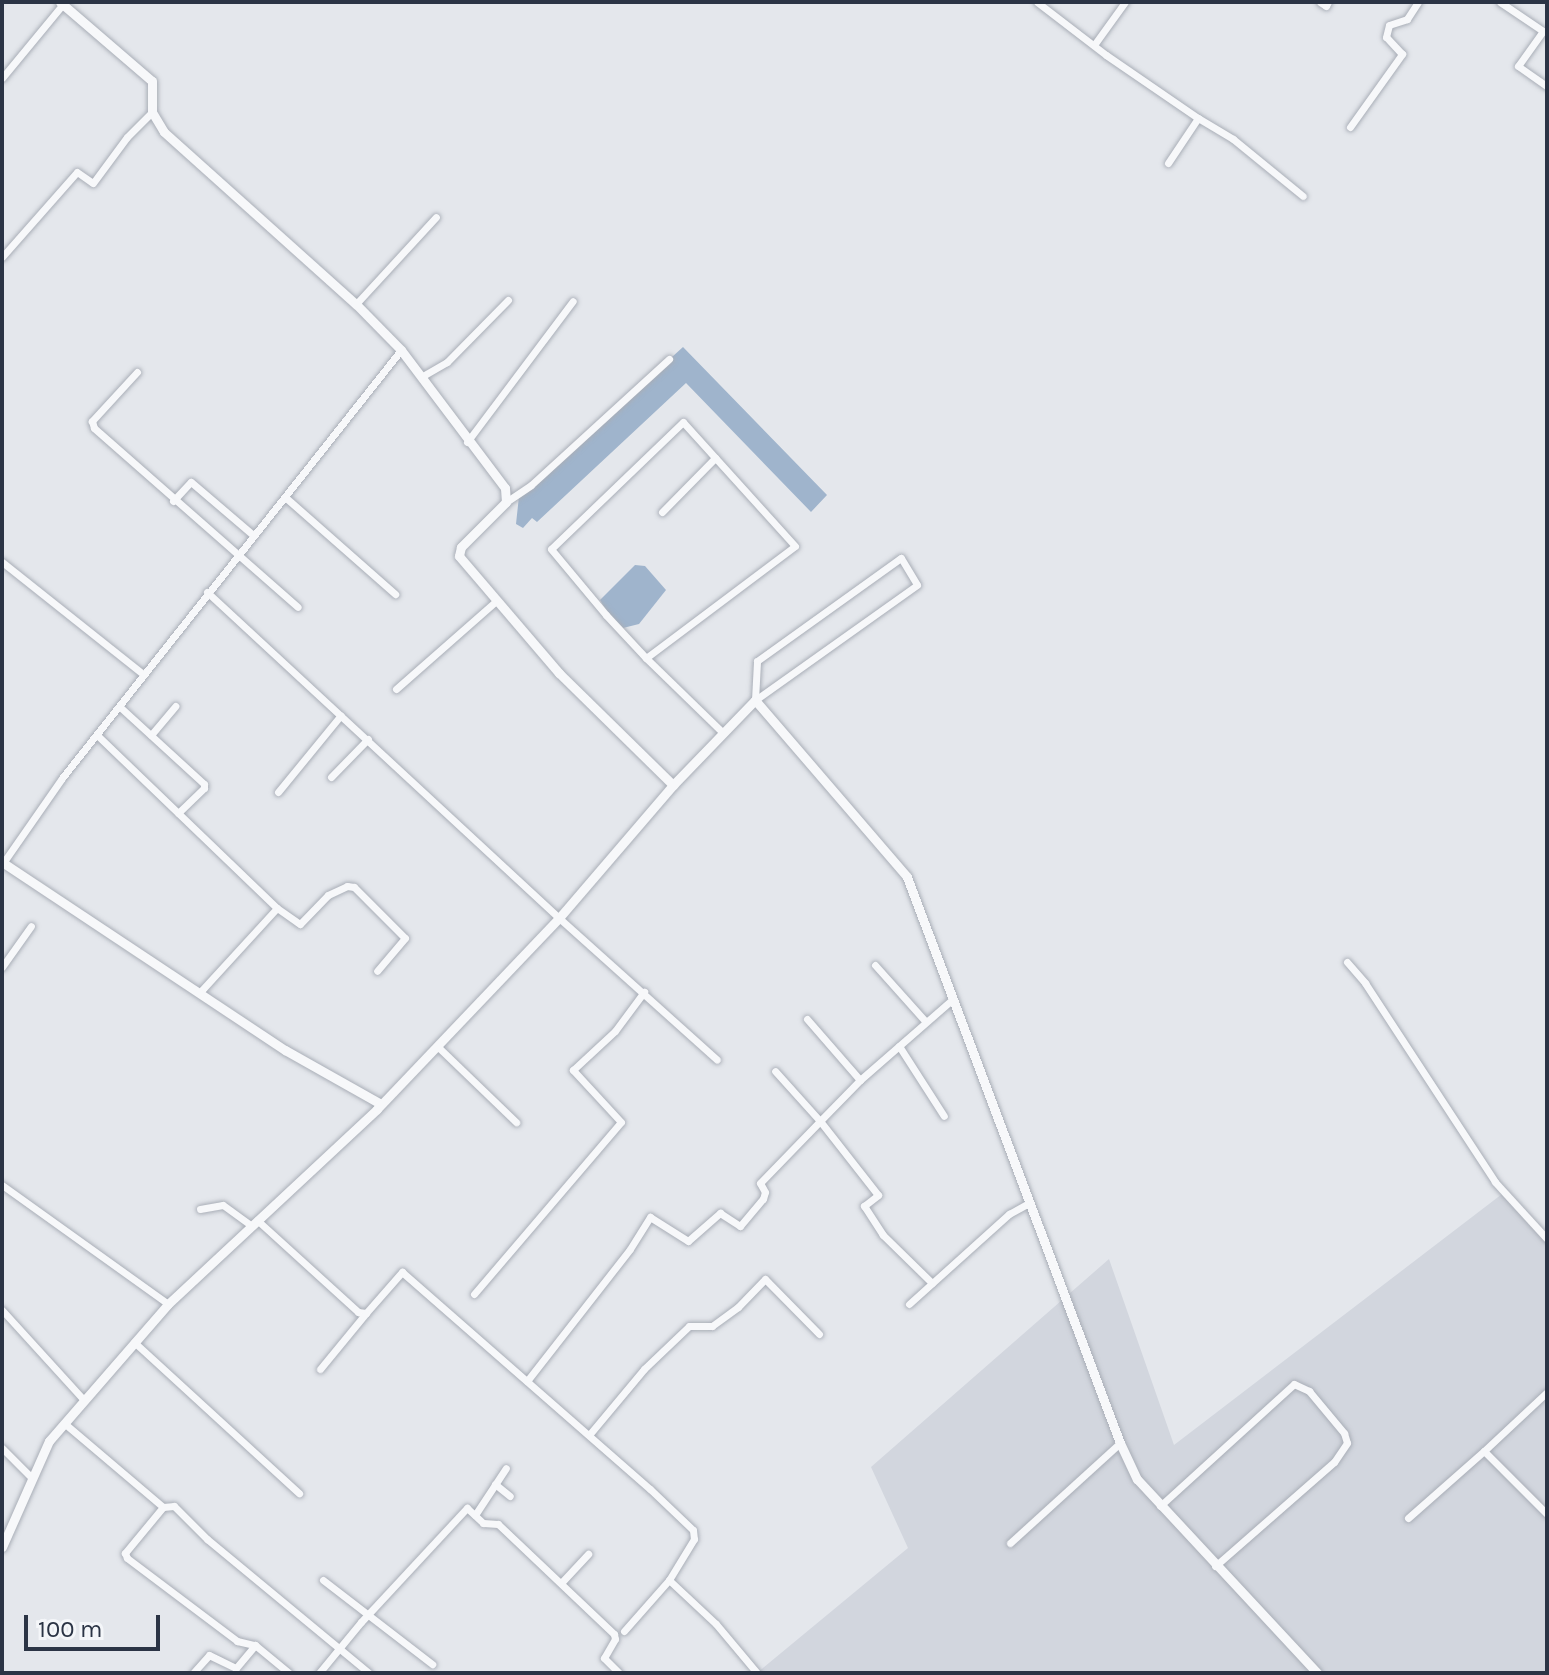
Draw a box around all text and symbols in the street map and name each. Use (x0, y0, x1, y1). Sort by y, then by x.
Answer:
scale bar (28, 1599, 164, 1649)
text: 100 m (38, 1615, 103, 1643)

